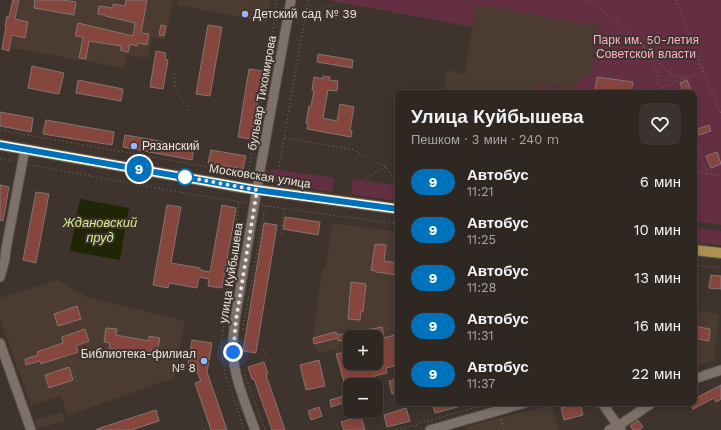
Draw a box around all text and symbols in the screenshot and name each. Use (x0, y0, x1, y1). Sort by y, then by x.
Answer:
place label: Детский сад № 39 (253, 7, 357, 21)
marker: Детский сад № 39 (240, 9, 250, 19)
park label: Парк им. 50-летия Советской власти (593, 33, 699, 61)
street label: бульвар Тихомирова (245, 34, 279, 152)
button: heart (639, 103, 681, 145)
text: Улица Куйбышева (411, 105, 584, 128)
text: Пешком · 3 мин · 240 m (411, 132, 559, 147)
place label: Рязанский (142, 139, 200, 153)
marker: Рязанский (129, 141, 139, 151)
line badge: 9 (126, 156, 152, 182)
text: 9 (135, 161, 143, 177)
street label: Московская улица (208, 161, 312, 191)
text: Автобус (467, 166, 529, 184)
unlabelled marker (176, 168, 194, 186)
text: 6 мин (640, 173, 681, 191)
text: 9 (429, 174, 437, 190)
text: 11:21 (467, 184, 494, 199)
text: Автобус (467, 214, 529, 232)
water label: Ждановский пруд (62, 215, 137, 245)
street label: улица Куйбышева (216, 221, 246, 324)
text: 10 мин (634, 221, 681, 239)
text: 9 (429, 222, 437, 238)
text: 11:25 (467, 232, 496, 247)
text: Автобус (467, 262, 529, 280)
text: 13 мин (634, 269, 681, 287)
text: 9 (429, 270, 437, 286)
text: 11:28 (467, 280, 497, 295)
text: Автобус (467, 310, 529, 328)
text: 16 мин (634, 317, 681, 335)
text: 9 (429, 318, 437, 334)
text: 11:31 (467, 328, 494, 343)
map controls (343, 330, 383, 418)
button: + (343, 330, 383, 370)
your location (223, 342, 243, 362)
place label: Библиотека-филиал № 8 (81, 347, 196, 375)
marker: Библиотека-филиал № 8 (199, 356, 209, 366)
text: Автобус (467, 358, 529, 376)
text: 22 мин (631, 365, 681, 383)
text: 9 (429, 366, 437, 382)
text: 11:37 (467, 376, 495, 391)
button: − (343, 378, 383, 418)

